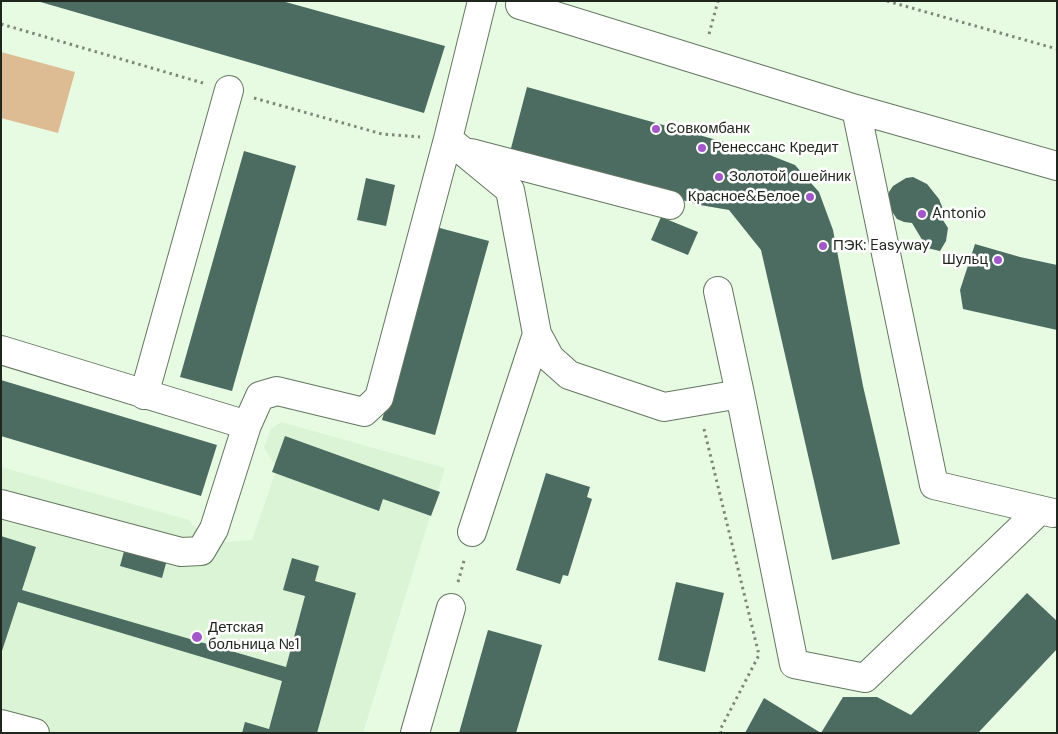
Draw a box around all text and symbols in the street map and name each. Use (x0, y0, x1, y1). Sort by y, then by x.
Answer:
place label: Совкомбанк (666, 120, 750, 138)
marker: Совкомбанк (650, 123, 662, 135)
place label: Ренессанс Кредит (712, 139, 839, 157)
marker: Ренессанс Кредит (696, 142, 708, 154)
place label: Золотой ошейник (729, 168, 851, 186)
marker: Золотой ошейник (713, 171, 725, 183)
place label: Красное&Белое (688, 188, 800, 206)
marker: Красное&Белое (804, 191, 816, 203)
place label: Antonio (932, 205, 986, 223)
marker: Antonio (916, 208, 928, 220)
place label: ПЭК: Easyway (833, 237, 930, 255)
marker: ПЭК: Easyway (817, 240, 829, 252)
place label: Шульц (942, 251, 988, 269)
marker: Шульц (992, 254, 1004, 266)
place label: Детская больница №1 (208, 619, 300, 654)
marker: Детская больница №1 (190, 630, 204, 644)

